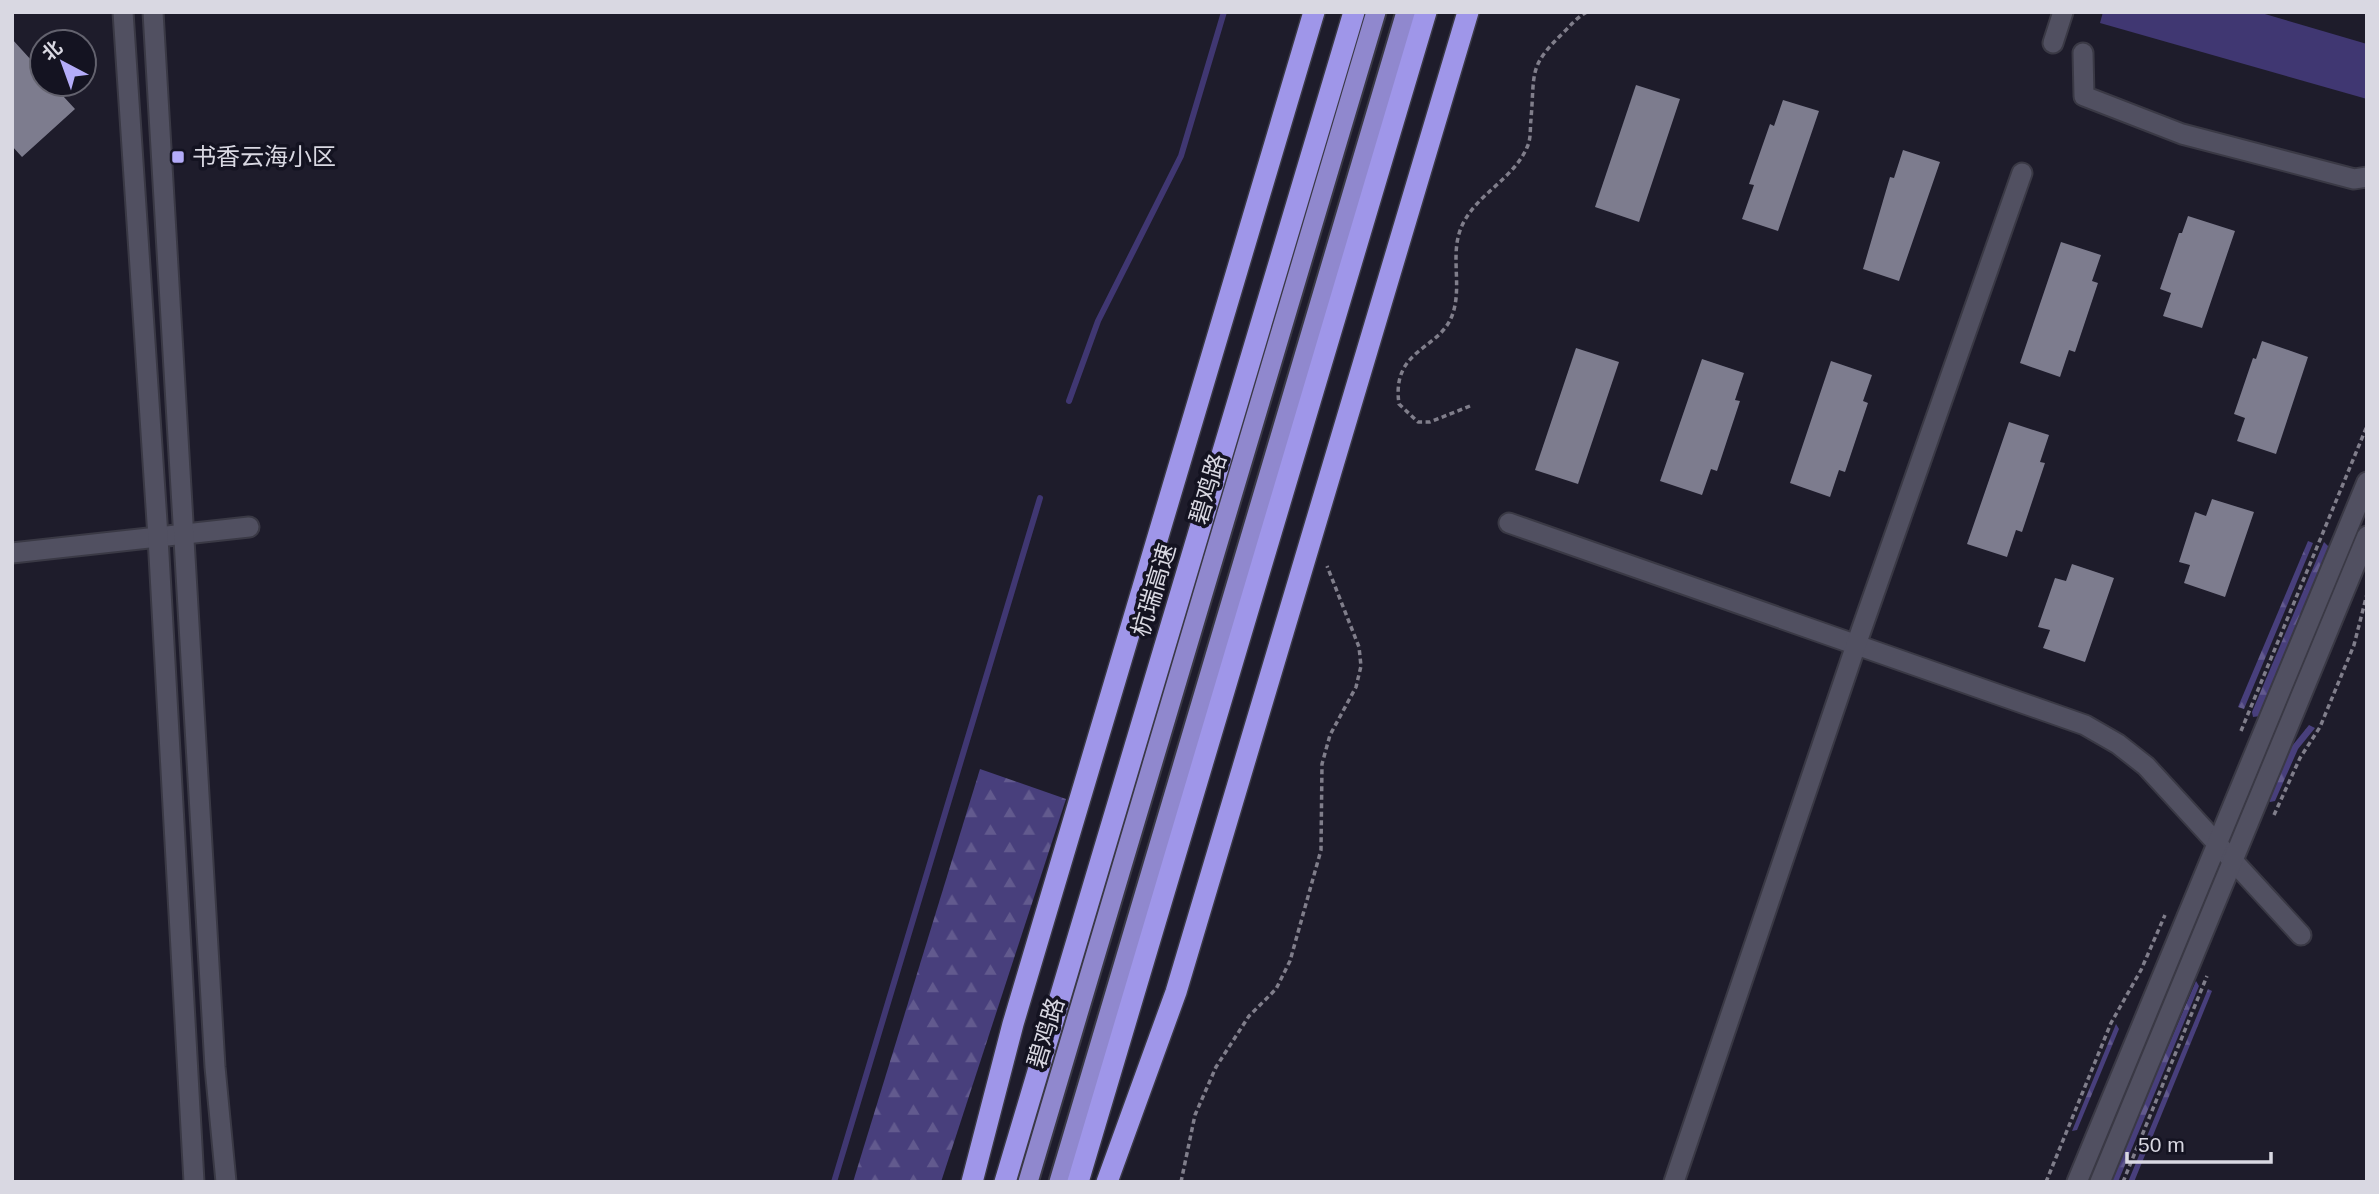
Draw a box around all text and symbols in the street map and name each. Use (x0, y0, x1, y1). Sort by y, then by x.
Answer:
north arrow (28, 28, 98, 98)
text: 北 (38, 36, 66, 65)
place label: 书香云海小区 (192, 143, 336, 170)
marker: 书香云海小区 (170, 149, 186, 165)
street label: 碧鸡路 (1184, 450, 1231, 527)
street label: 杭瑞高速 (1127, 540, 1180, 640)
street label: 碧鸡路 (1022, 994, 1069, 1071)
scale bar (2127, 1120, 2270, 1164)
text: 50 m (2138, 1133, 2185, 1156)

